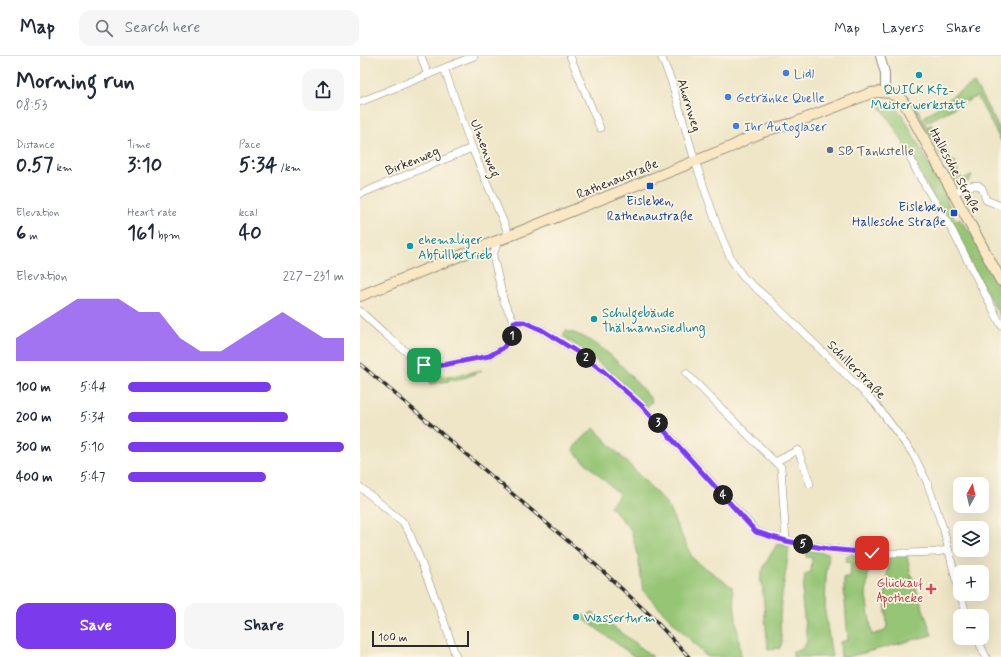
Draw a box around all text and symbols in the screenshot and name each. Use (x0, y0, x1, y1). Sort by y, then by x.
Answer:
search box (79, 10, 359, 46)
text: Map (20, 15, 55, 40)
icon: search (93, 17, 115, 39)
text: Search here (125, 18, 200, 38)
text: Map (834, 19, 860, 37)
text: Layers (882, 19, 924, 37)
text: Share (946, 19, 981, 37)
place label: Lidl (794, 66, 814, 83)
text: Morning run (16, 68, 135, 96)
marker: Lidl (781, 68, 791, 78)
button: share (302, 69, 344, 111)
marker: QUICK Kfz- Meisterwerkstatt (914, 70, 924, 80)
street label: Ahornweg (672, 77, 705, 134)
place label: QUICK Kfz- Meisterwerkstatt (871, 82, 968, 114)
place label: Getränke Quelle (736, 90, 825, 107)
marker: Getränke Quelle (723, 92, 733, 102)
text: 08:53 (16, 97, 47, 114)
street label: Ulmenweg (464, 117, 504, 181)
place label: Ihr Autoglaser (744, 119, 827, 138)
marker: Ihr Autoglaser (731, 121, 741, 131)
street label: Hallesche Straße (925, 125, 984, 216)
text: Distance (16, 138, 55, 152)
text: Time (127, 138, 150, 152)
text: Pace (239, 138, 261, 152)
street label: Birkenweg (383, 143, 443, 181)
place label: SB Tankstelle (838, 143, 914, 160)
marker: SB Tankstelle (825, 145, 835, 155)
text: 0.57 (16, 152, 53, 179)
text: 3:10 (127, 152, 162, 179)
text: 5:34 (239, 152, 277, 179)
street label: Rathenaustraße (574, 155, 661, 203)
text: km (53, 161, 72, 175)
text: /km (277, 161, 301, 175)
marker: Eisleben, Rathenaustraße (645, 181, 655, 191)
place label: Eisleben, Rathenaustraße (607, 193, 693, 225)
place label: Eisleben, Hallesche Straße (852, 199, 946, 231)
text: Elevation (16, 206, 59, 220)
text: Heart rate (127, 206, 177, 220)
text: kcal (239, 206, 257, 220)
marker: Eisleben, Hallesche Straße (949, 208, 959, 218)
text: 6 (16, 220, 26, 247)
text: 161 (127, 220, 155, 247)
text: 40 (239, 220, 262, 247)
text: m (26, 229, 38, 243)
text: bpm (155, 229, 180, 243)
place label: ehemaliger Abfüllbetrieb (418, 232, 492, 264)
marker: ehemaliger Abfüllbetrieb (405, 241, 415, 251)
text: Elevation (16, 268, 67, 285)
text: 227–231 m (283, 268, 344, 285)
place label: Schulgebäude Thälmannsiedlung (602, 305, 706, 338)
marker: Schulgebäude Thälmannsiedlung (589, 314, 599, 324)
pin: 1 (502, 326, 522, 346)
text: 1 (510, 329, 514, 343)
street label: Schillerstraße (823, 337, 889, 403)
pin (407, 348, 441, 382)
pin: 2 (576, 348, 596, 368)
text: 2 (583, 351, 589, 365)
icon: arrive (413, 354, 435, 376)
text: 100 m (16, 379, 51, 396)
text: 5:44 (80, 379, 107, 396)
text: 200 m (16, 409, 51, 426)
text: 5:34 (80, 409, 105, 426)
pin: 3 (648, 413, 668, 433)
text: 3 (656, 416, 660, 430)
text: 300 m (16, 439, 51, 456)
text: 5:10 (80, 439, 105, 456)
text: 400 m (16, 469, 53, 486)
text: 5:47 (80, 469, 105, 486)
north arrow (953, 477, 989, 513)
map controls (953, 477, 989, 645)
pin: 4 (713, 485, 733, 505)
text: 4 (720, 488, 726, 502)
button: layers (953, 521, 989, 557)
pin: 5 (793, 534, 813, 554)
pin (855, 536, 889, 570)
text: 5 (800, 537, 806, 551)
icon: check (861, 542, 883, 564)
button: + (953, 565, 989, 601)
place label: Glückauf Apotheke (877, 575, 923, 608)
marker: Glückauf Apotheke (926, 584, 936, 594)
button: Save (16, 603, 176, 649)
button: Share (184, 603, 344, 649)
button: − (953, 609, 989, 645)
place label: Wasserturm (584, 610, 656, 627)
marker: Wasserturm (571, 612, 581, 622)
scale bar (372, 629, 469, 648)
text: 100 m (378, 631, 408, 645)

